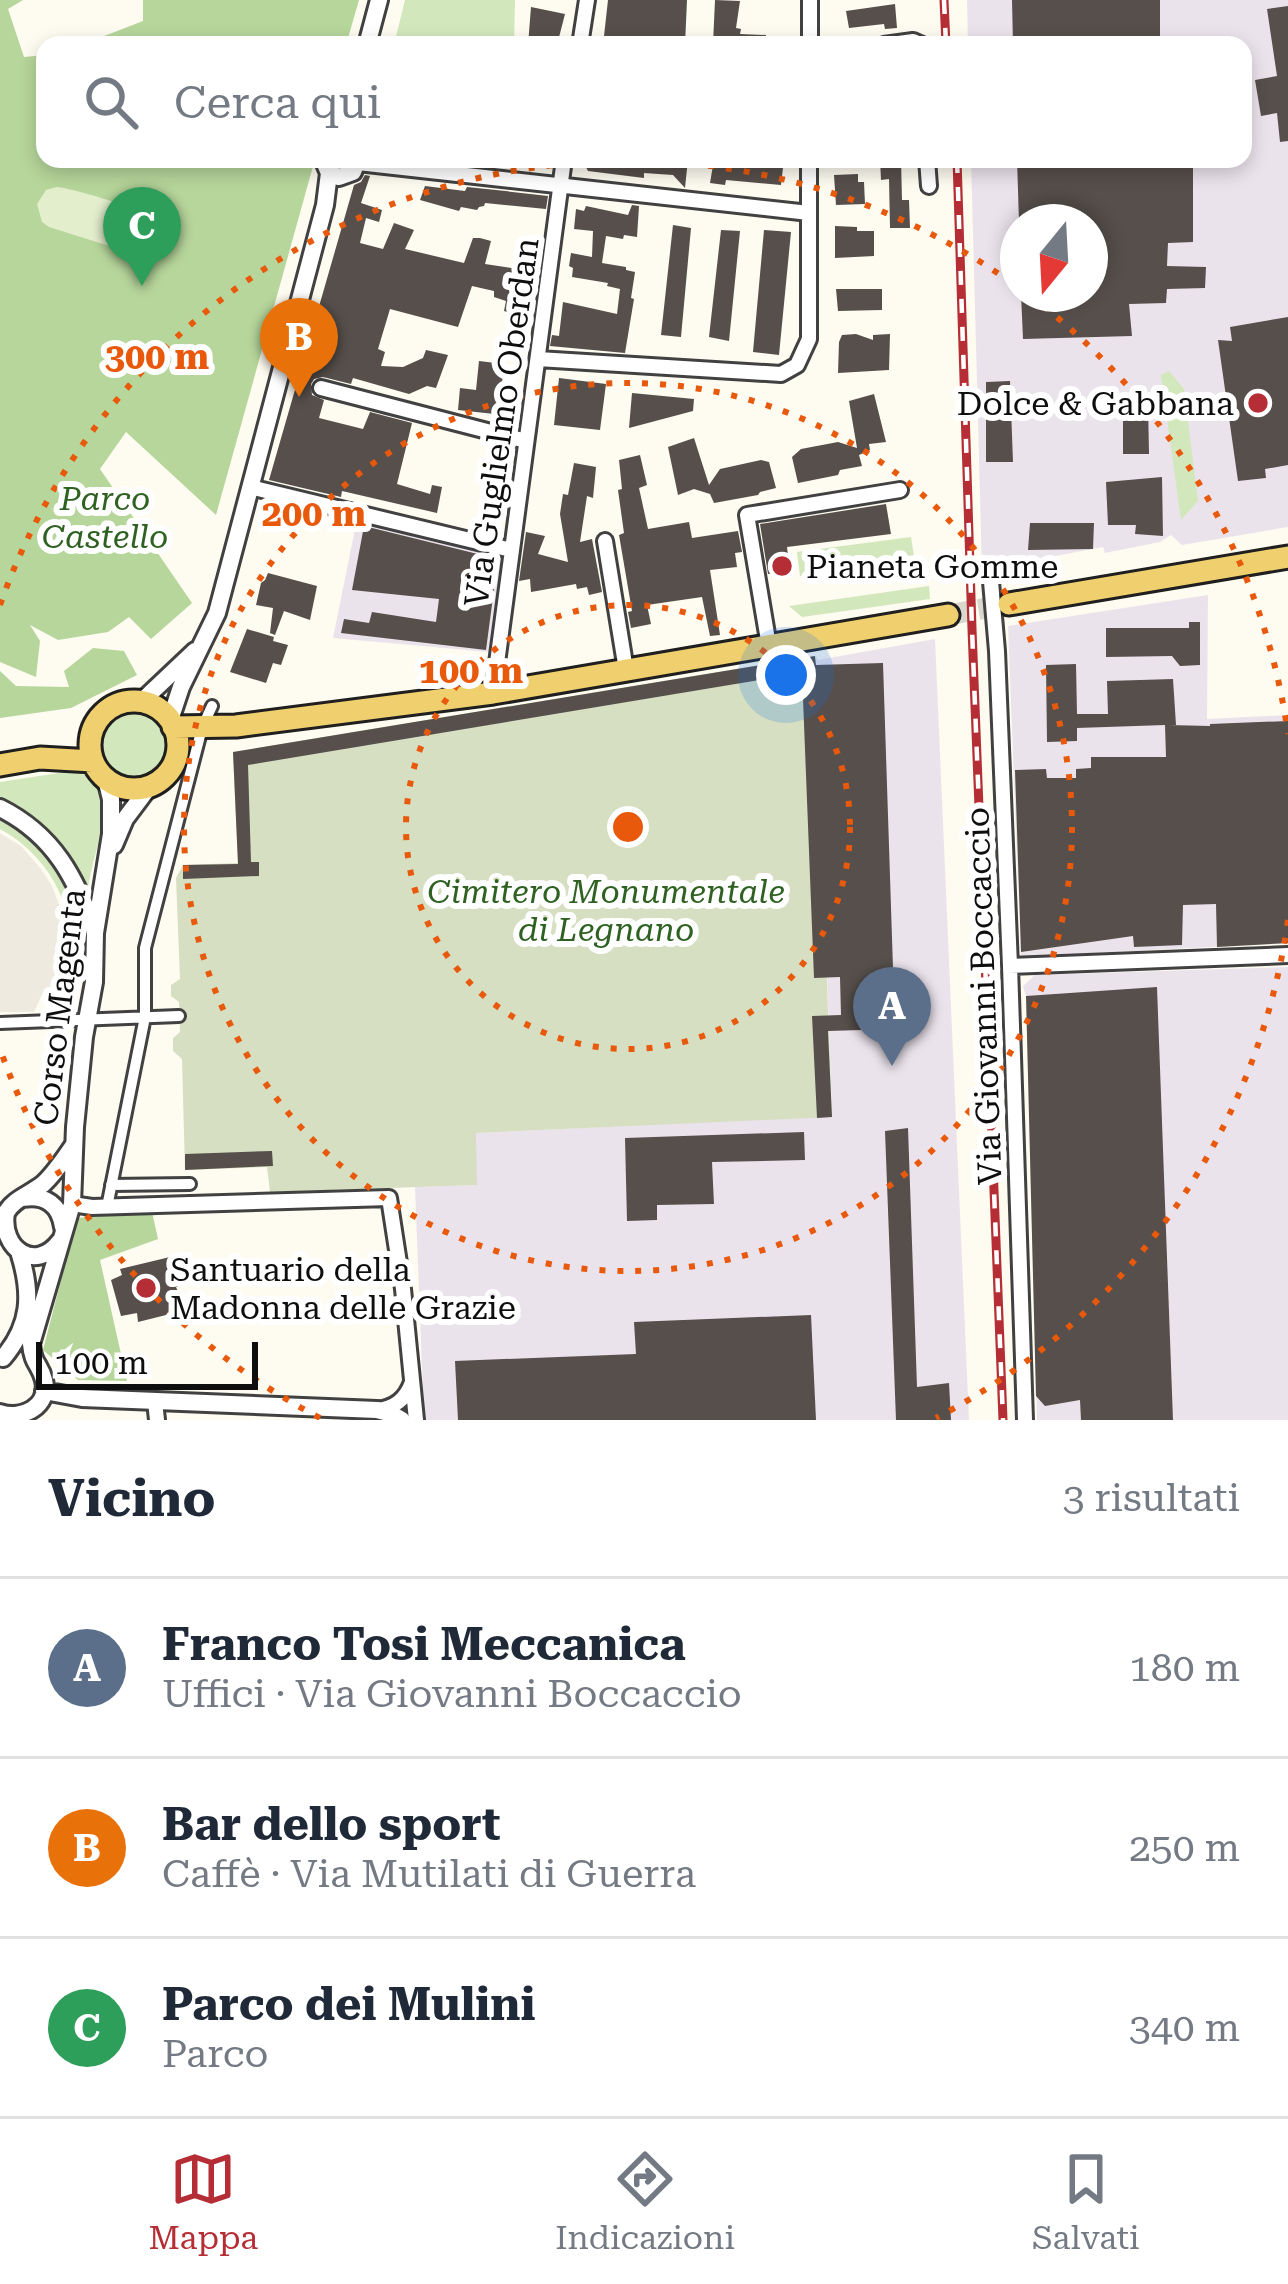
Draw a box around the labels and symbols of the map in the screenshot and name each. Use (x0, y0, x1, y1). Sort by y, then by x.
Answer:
pin: C (103, 187, 181, 286)
north arrow (1000, 204, 1108, 312)
street label: Via Guglielmo Oberdan (456, 235, 547, 609)
pin: B (260, 298, 338, 397)
text: 300 m (105, 336, 209, 378)
place label: Dolce & Gabbana (957, 384, 1234, 423)
marker: Dolce & Gabbana (1245, 390, 1271, 416)
park label: Parco Castello (42, 479, 168, 556)
text: 200 m (262, 493, 366, 535)
place label: Pianeta Gomme (806, 547, 1058, 586)
marker: Pianeta Gomme (769, 553, 795, 579)
your location (756, 645, 816, 705)
text: 100 m (419, 650, 523, 692)
centre of rings (607, 806, 649, 848)
street label: Via Giovanni Boccaccio (957, 806, 1010, 1185)
park label: Cimitero Monumentale di Legnano (427, 872, 785, 949)
street label: Corso Magenta (26, 886, 93, 1128)
pin: A (853, 967, 931, 1066)
place label: Santuario della Madonna delle Grazie (170, 1250, 516, 1327)
marker: Santuario della Madonna delle Grazie (133, 1275, 159, 1301)
scale bar (36, 1336, 258, 1389)

